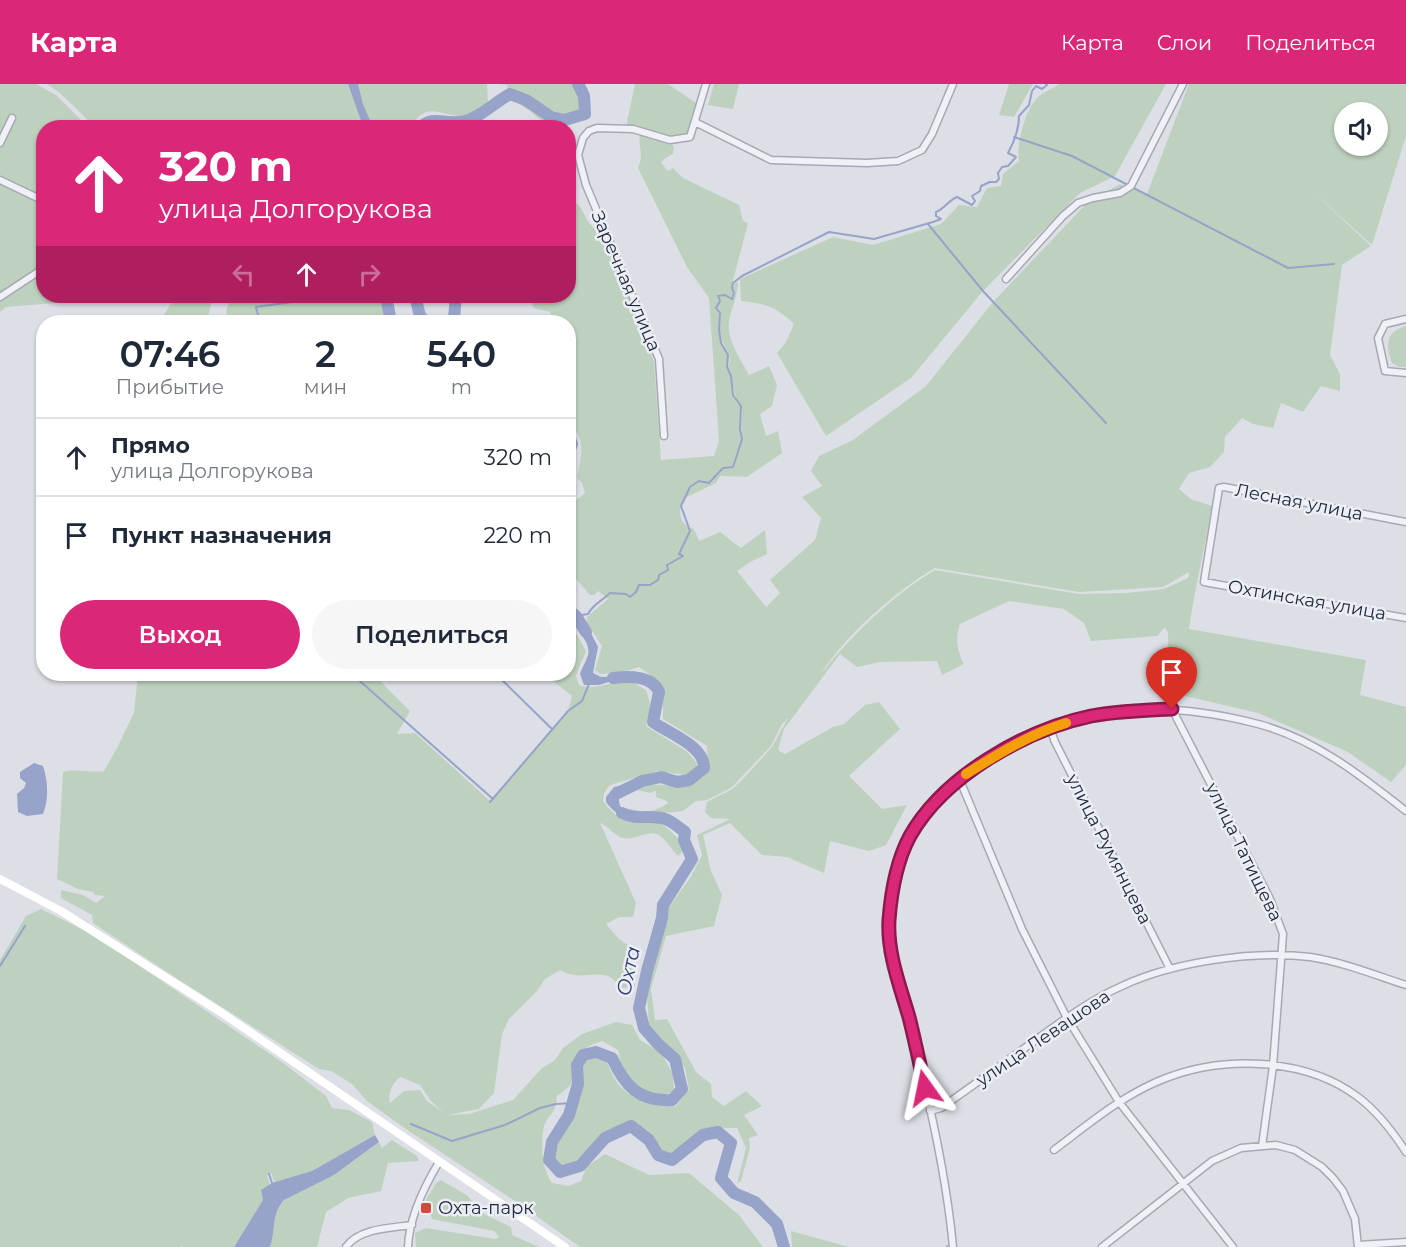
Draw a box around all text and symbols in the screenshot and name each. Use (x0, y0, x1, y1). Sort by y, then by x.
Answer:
text: Карта (30, 25, 118, 59)
text: Карта (1061, 30, 1124, 55)
text: Слои (1157, 30, 1212, 55)
text: Поделиться (1245, 30, 1376, 55)
map controls (1334, 102, 1388, 156)
button: sound (1334, 102, 1388, 156)
text: 320 m (159, 140, 293, 192)
icon: ahead (60, 144, 138, 222)
text: улица Долгорукова (159, 192, 433, 225)
street label: Заречная улица (586, 207, 666, 355)
icon: left (227, 258, 260, 291)
icon: ahead (290, 258, 323, 291)
icon: right (353, 258, 386, 291)
text: 07:46 (119, 332, 220, 376)
text: 2 (315, 332, 336, 376)
text: 540 (427, 332, 496, 376)
text: Прибытие (116, 375, 224, 399)
text: мин (304, 375, 347, 399)
text: m (451, 375, 472, 399)
text: Прямо (111, 432, 190, 459)
icon: ahead (60, 441, 93, 474)
text: 320 m (484, 444, 552, 471)
text: улица Долгорукова (111, 459, 314, 483)
street label: Лесная улица (1233, 479, 1365, 525)
icon: arrive (60, 519, 93, 552)
text: Пункт назначения (111, 522, 332, 549)
text: 220 m (483, 522, 552, 549)
street label: Охтинская улица (1226, 575, 1388, 625)
button: Выход (60, 600, 300, 669)
button: Поделиться (312, 600, 552, 669)
pin (1146, 647, 1197, 709)
icon: arrive (1155, 656, 1188, 689)
street label: улица Румянцева (1061, 769, 1156, 928)
street label: улица Татищева (1200, 778, 1287, 925)
water label: Охта (611, 944, 645, 998)
street label: улица Левашова (971, 985, 1114, 1092)
position arrow (893, 1056, 957, 1120)
place label: Охта-парк (438, 1197, 534, 1219)
marker: Охта-парк (419, 1201, 433, 1215)

